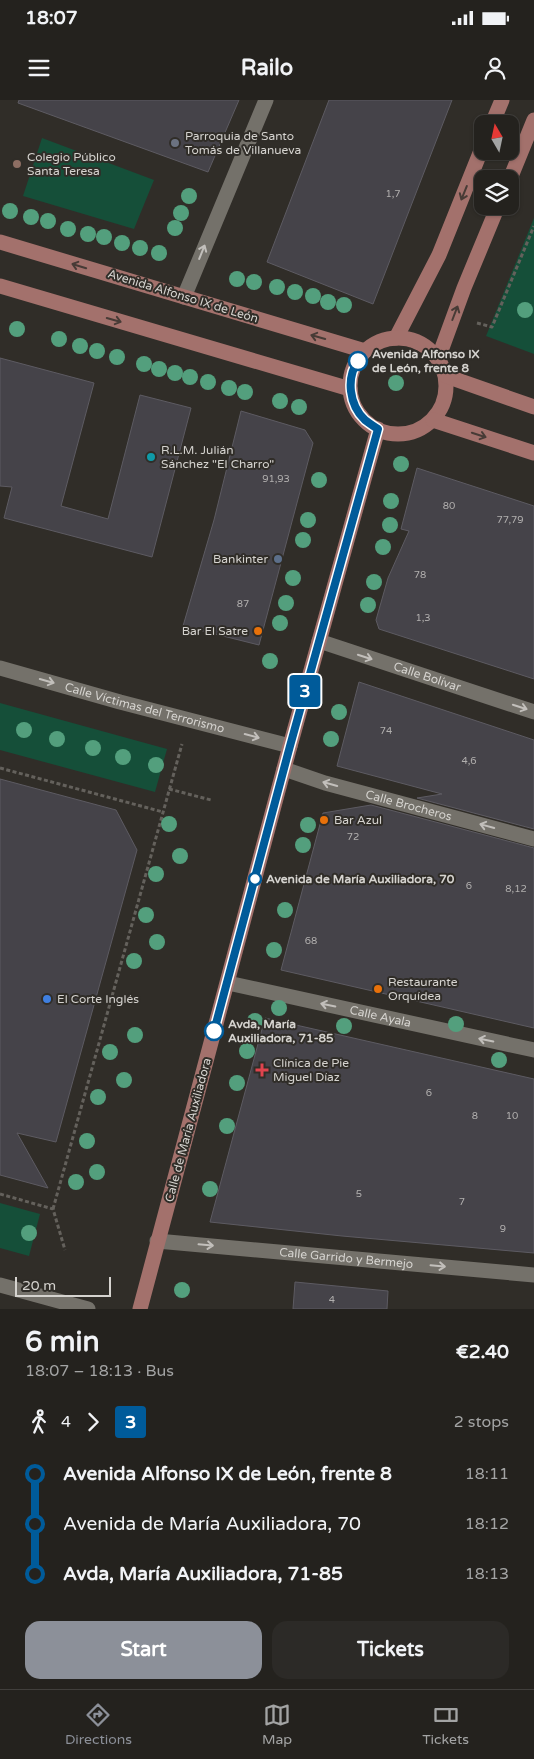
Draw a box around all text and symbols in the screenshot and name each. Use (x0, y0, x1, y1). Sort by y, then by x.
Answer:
text: 18:07 (25, 7, 78, 29)
icon: menu (25, 54, 53, 82)
icon: person (481, 54, 509, 82)
text: Railo (241, 55, 293, 81)
north arrow (474, 115, 519, 160)
map controls (474, 115, 519, 215)
place label: Parroquia de Santo Tomás de Villanueva (185, 129, 301, 157)
marker: Parroquia de Santo Tomás de Villanueva (169, 137, 181, 149)
place label: Colegio Público Santa Teresa (27, 150, 116, 178)
marker: Colegio Público Santa Teresa (11, 158, 23, 170)
button: layers (474, 170, 519, 215)
one-way arrow (459, 185, 469, 200)
house number: 1,7 (385, 188, 401, 200)
one-way arrow (198, 245, 208, 260)
one-way arrow (71, 260, 87, 270)
street label: Avenida Alfonso IX de León (106, 266, 260, 326)
one-way arrow (451, 306, 460, 321)
one-way arrow (105, 315, 121, 325)
one-way arrow (311, 331, 327, 341)
place label: Avenida Alfonso IX de León, frente 8 (372, 347, 480, 375)
marker: Avenida Alfonso IX de León, frente 8 (348, 351, 368, 371)
one-way arrow (471, 431, 486, 440)
place label: R.L.M. Julián Sánchez "El Charro" (161, 443, 274, 471)
marker: R.L.M. Julián Sánchez "El Charro" (145, 451, 157, 463)
house number: 91,93 (262, 473, 290, 485)
house number: 80 (443, 500, 455, 512)
house number: 77,79 (496, 514, 524, 526)
place label: Bankinter (213, 552, 268, 566)
marker: Bankinter (272, 553, 284, 565)
house number: 78 (414, 569, 426, 581)
house number: 87 (237, 598, 249, 610)
house number: 1,3 (415, 612, 431, 624)
place label: Bar El Satre (182, 624, 248, 638)
marker: Bar El Satre (252, 625, 264, 637)
one-way arrow (357, 652, 373, 662)
street label: Calle Bolívar (392, 659, 463, 695)
line badge: 3 (289, 675, 321, 707)
one-way arrow (38, 677, 54, 687)
street label: Calle Víctimas del Terrorismo (63, 680, 226, 736)
text: 3 (299, 680, 311, 702)
one-way arrow (512, 703, 527, 712)
house number: 74 (380, 725, 392, 737)
one-way arrow (243, 732, 259, 741)
house number: 4,6 (461, 755, 477, 767)
one-way arrow (322, 779, 338, 789)
street label: Calle Brocheros (364, 787, 454, 824)
place label: Bar Azul (334, 813, 382, 827)
marker: Bar Azul (318, 814, 330, 826)
one-way arrow (479, 821, 495, 830)
house number: 72 (347, 831, 359, 843)
marker: Avenida de María Auxiliadora, 70 (248, 872, 262, 886)
place label: Avenida de María Auxiliadora, 70 (266, 872, 455, 886)
house number: 6 (466, 880, 472, 892)
house number: 8,12 (505, 883, 527, 895)
house number: 68 (305, 935, 317, 947)
place label: Restaurante Orquídea (388, 975, 458, 1003)
marker: Restaurante Orquídea (372, 983, 384, 995)
place label: El Corte Inglés (57, 992, 139, 1006)
marker: El Corte Inglés (41, 993, 53, 1005)
one-way arrow (320, 1000, 336, 1009)
street label: Calle Ayala (348, 1003, 412, 1030)
place label: Avda, María Auxiliadora, 71-85 (228, 1017, 334, 1045)
marker: Avda, María Auxiliadora, 71-85 (204, 1021, 224, 1041)
one-way arrow (479, 1035, 495, 1044)
street label: Calle de María Auxiliadora (162, 1056, 214, 1204)
place label: Clínica de Pie Miguel Díaz (273, 1056, 349, 1084)
marker: Clínica de Pie Miguel Díaz (255, 1063, 269, 1077)
house number: 6 (426, 1087, 432, 1099)
house number: 8 (472, 1110, 478, 1122)
house number: 10 (506, 1110, 518, 1122)
house number: 5 (356, 1188, 362, 1200)
house number: 7 (459, 1196, 465, 1208)
house number: 9 (500, 1223, 506, 1235)
one-way arrow (198, 1240, 214, 1250)
street label: Calle Garrido y Bermejo (279, 1245, 414, 1271)
one-way arrow (429, 1261, 445, 1271)
scale bar (15, 1274, 111, 1297)
text: 20 m (22, 1277, 56, 1294)
house number: 4 (329, 1294, 335, 1306)
text: 6 min (25, 1325, 100, 1359)
text: €2.40 (456, 1341, 509, 1363)
text: 18:07 – 18:13 · Bus (25, 1361, 174, 1381)
icon: walk (25, 1408, 53, 1436)
icon: forward (79, 1408, 107, 1436)
text: 3 (125, 1411, 136, 1433)
text: 4 (61, 1412, 71, 1432)
text: 2 stops (454, 1412, 509, 1432)
text: Avenida Alfonso IX de León, frente 8 (63, 1463, 392, 1485)
text: 18:11 (465, 1464, 509, 1484)
text: Avenida de María Auxiliadora, 70 (63, 1513, 361, 1535)
text: 18:12 (465, 1514, 509, 1534)
text: Avda, María Auxiliadora, 71-85 (63, 1563, 343, 1585)
text: 18:13 (465, 1564, 509, 1584)
button: Start (25, 1621, 262, 1679)
button: Tickets (272, 1621, 509, 1679)
tab: Directions (65, 1701, 132, 1748)
tab: Map (262, 1701, 292, 1748)
tab: Tickets (422, 1701, 469, 1748)

